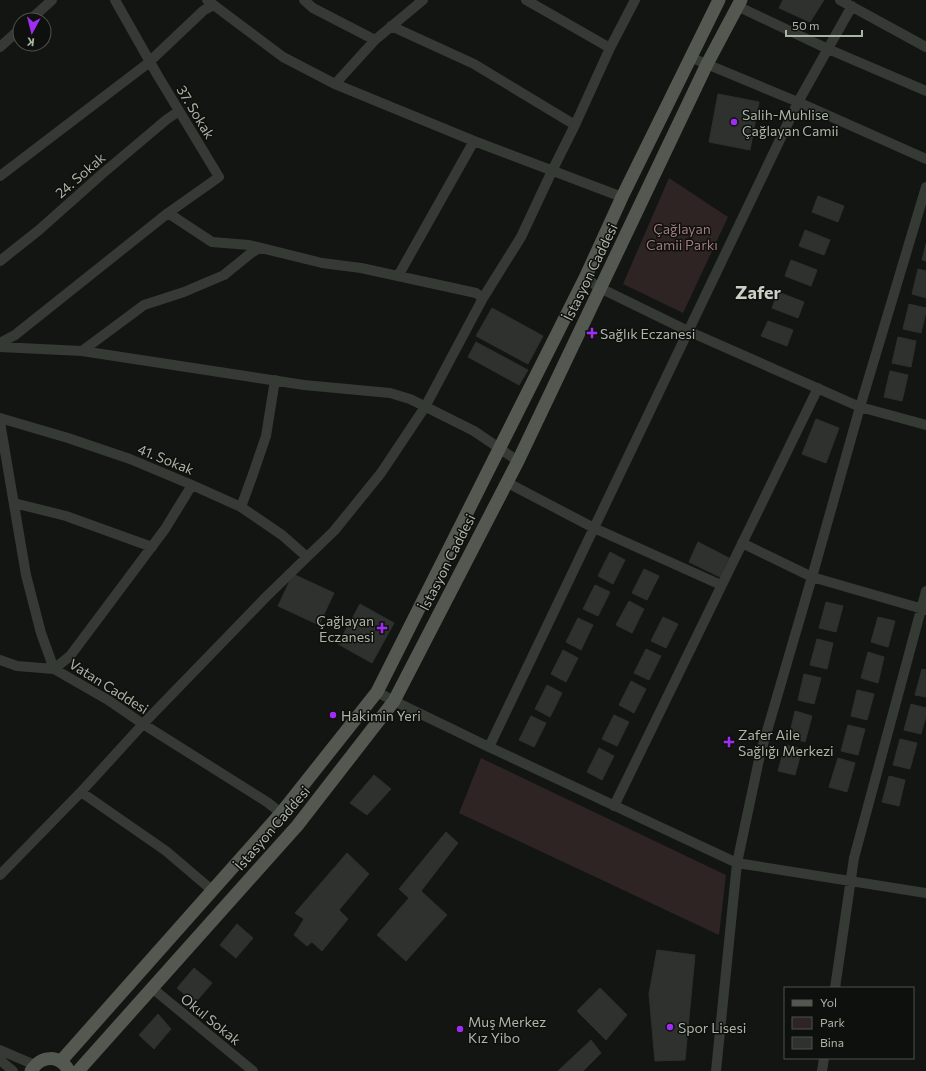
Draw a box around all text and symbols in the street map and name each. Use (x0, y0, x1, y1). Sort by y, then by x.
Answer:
north arrow (12, 12, 52, 52)
scale bar (786, 12, 862, 38)
text: 50 m (792, 18, 820, 32)
text: K (26, 35, 35, 49)
street label: 37. Sokak (173, 82, 219, 142)
place label: Salih-Muhlise Çağlayan Camii (742, 106, 839, 139)
marker: Salih-Muhlise Çağlayan Camii (729, 117, 739, 127)
street label: 24. Sokak (51, 148, 109, 201)
park label: Çağlayan Camii Parkı (646, 220, 718, 253)
street label: İstasyon Caddesi (559, 221, 621, 323)
district label: Zafer (735, 281, 781, 303)
place label: Sağlık Eczanesi (600, 325, 695, 342)
marker: Sağlık Eczanesi (587, 328, 597, 338)
street label: 41. Sokak (135, 440, 197, 478)
street label: İstasyon Caddesi (415, 511, 479, 613)
place label: Çağlayan Eczanesi (316, 612, 374, 645)
marker: Çağlayan Eczanesi (377, 623, 387, 633)
street label: Vatan Caddesi (66, 655, 152, 717)
place label: Hakimin Yeri (341, 707, 421, 724)
marker: Hakimin Yeri (328, 710, 338, 720)
place label: Zafer Aile Sağlığı Merkezi (738, 726, 834, 759)
marker: Zafer Aile Sağlığı Merkezi (723, 736, 735, 748)
street label: İstasyon Caddesi (231, 782, 313, 874)
legend (784, 987, 914, 1059)
street label: Okul Sokak (178, 990, 245, 1049)
text: Yol (820, 995, 837, 1009)
place label: Muş Merkez Kız Yibo (468, 1013, 546, 1046)
text: Park (820, 1015, 846, 1029)
place label: Spor Lisesi (678, 1019, 746, 1036)
marker: Spor Lisesi (665, 1022, 675, 1032)
marker: Muş Merkez Kız Yibo (455, 1024, 465, 1034)
text: Bina (820, 1035, 844, 1049)

